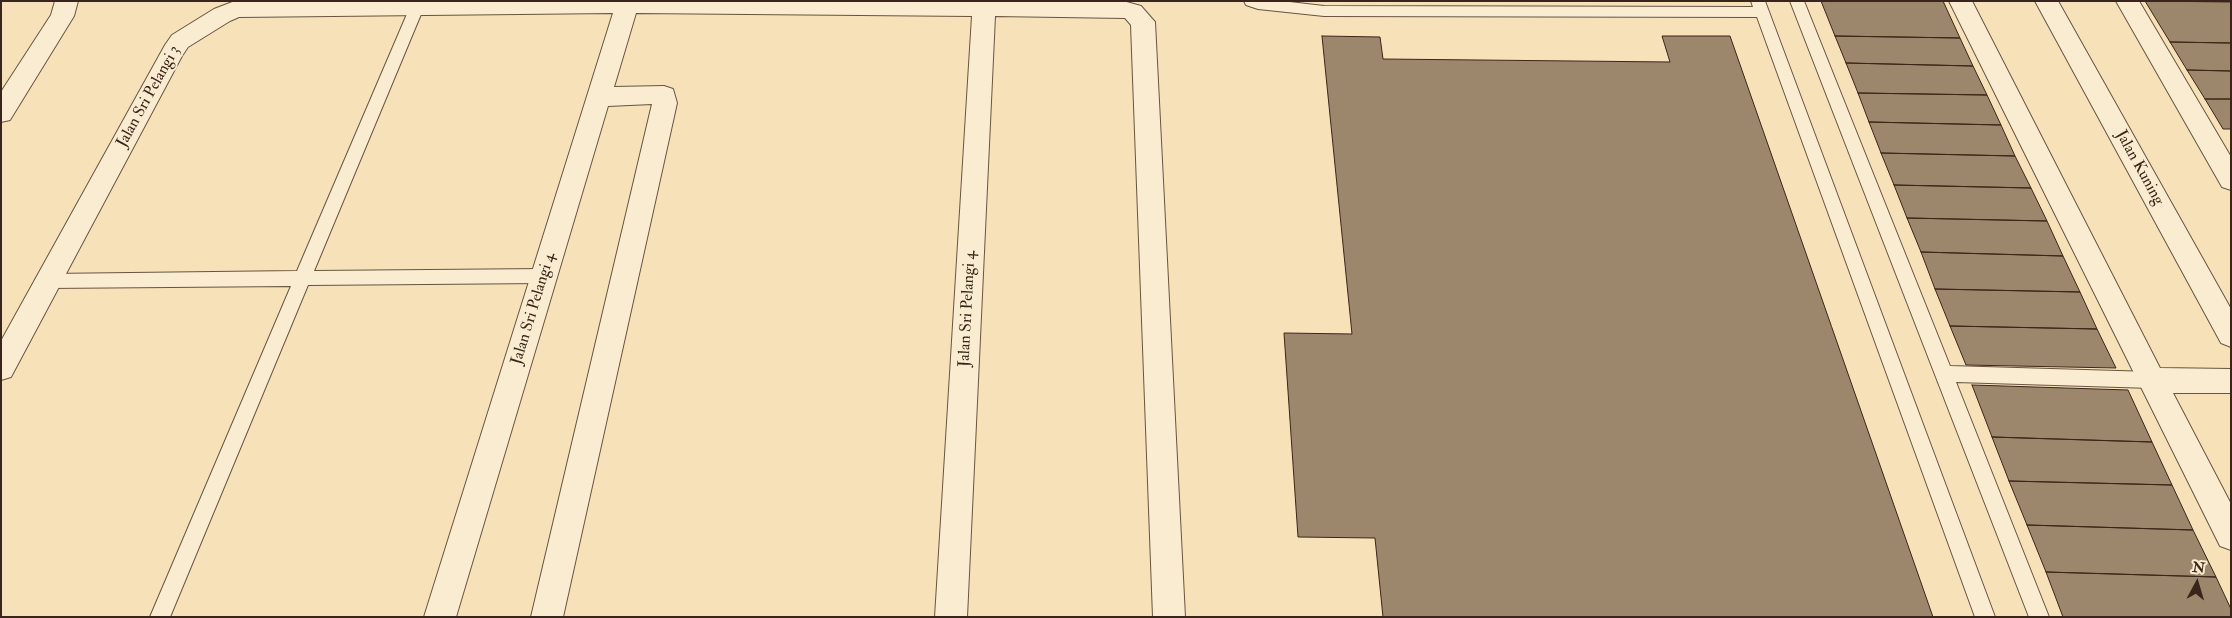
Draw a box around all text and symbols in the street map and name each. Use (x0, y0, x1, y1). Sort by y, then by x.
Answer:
street label: Jalan Sri Pelangi 3 (113, 43, 185, 151)
street label: Jalan Kuning (2111, 127, 2167, 209)
street label: Jalan Sri Pelangi 4 (508, 251, 560, 367)
street label: Jalan Sri Pelangi 4 (955, 251, 981, 367)
north arrow (2172, 558, 2222, 608)
text: N (2191, 558, 2206, 577)

